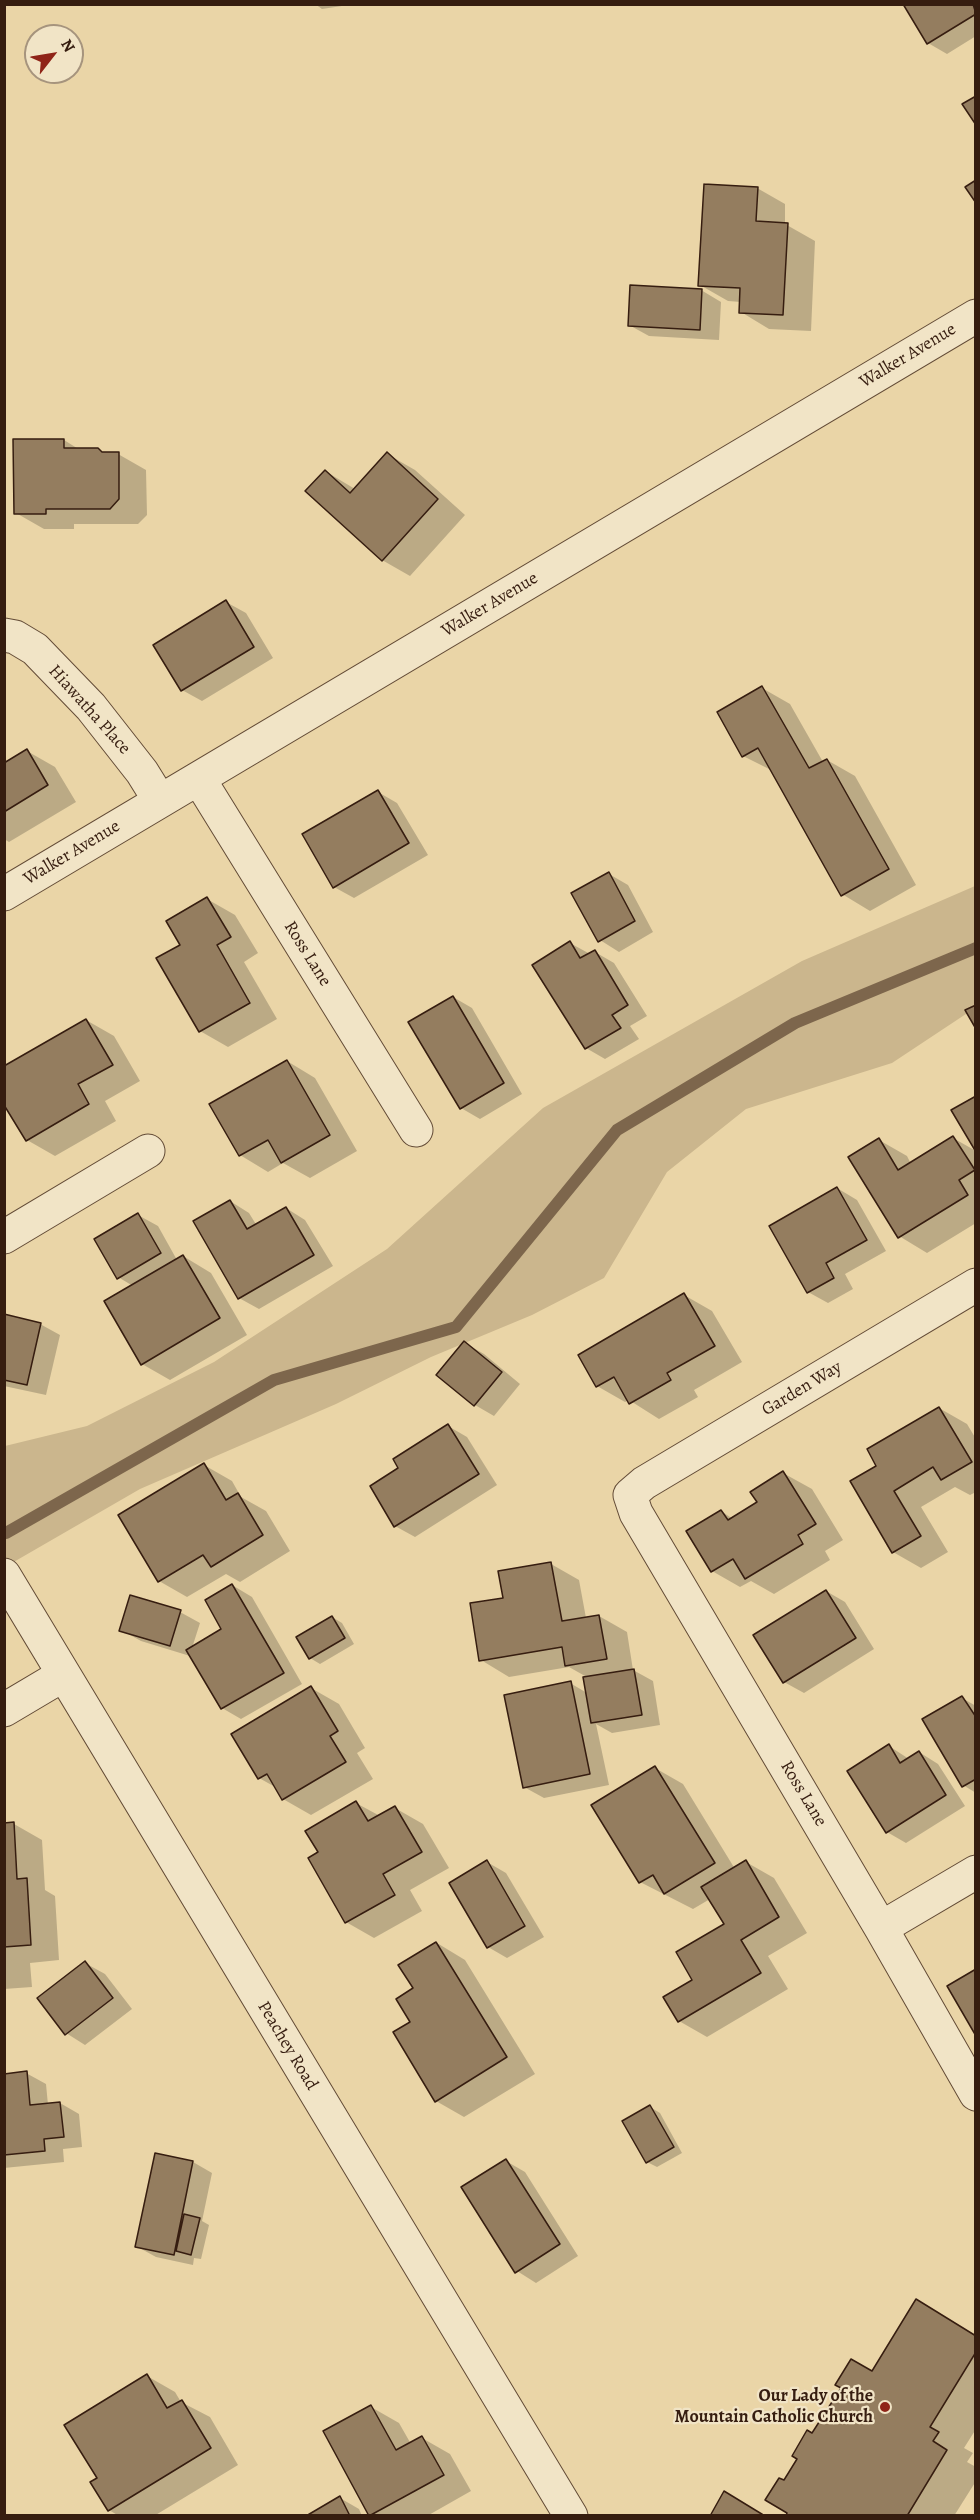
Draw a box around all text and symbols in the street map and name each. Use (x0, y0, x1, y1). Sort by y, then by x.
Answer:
north arrow (24, 24, 84, 84)
text: N (55, 35, 80, 56)
street label: Walker Avenue (856, 319, 960, 393)
street label: Walker Avenue (438, 568, 542, 642)
street label: Hiawatha Place (43, 661, 135, 759)
street label: Walker Avenue (20, 816, 124, 890)
street label: Ross Lane (279, 917, 335, 991)
street label: Garden Way (758, 1357, 846, 1421)
street label: Ross Lane (775, 1757, 831, 1831)
street label: Peachey Road (252, 1998, 322, 2094)
place label: Our Lady of the Mountain Catholic Church (675, 2386, 873, 2428)
marker: Our Lady of the Mountain Catholic Church (878, 2400, 892, 2414)

